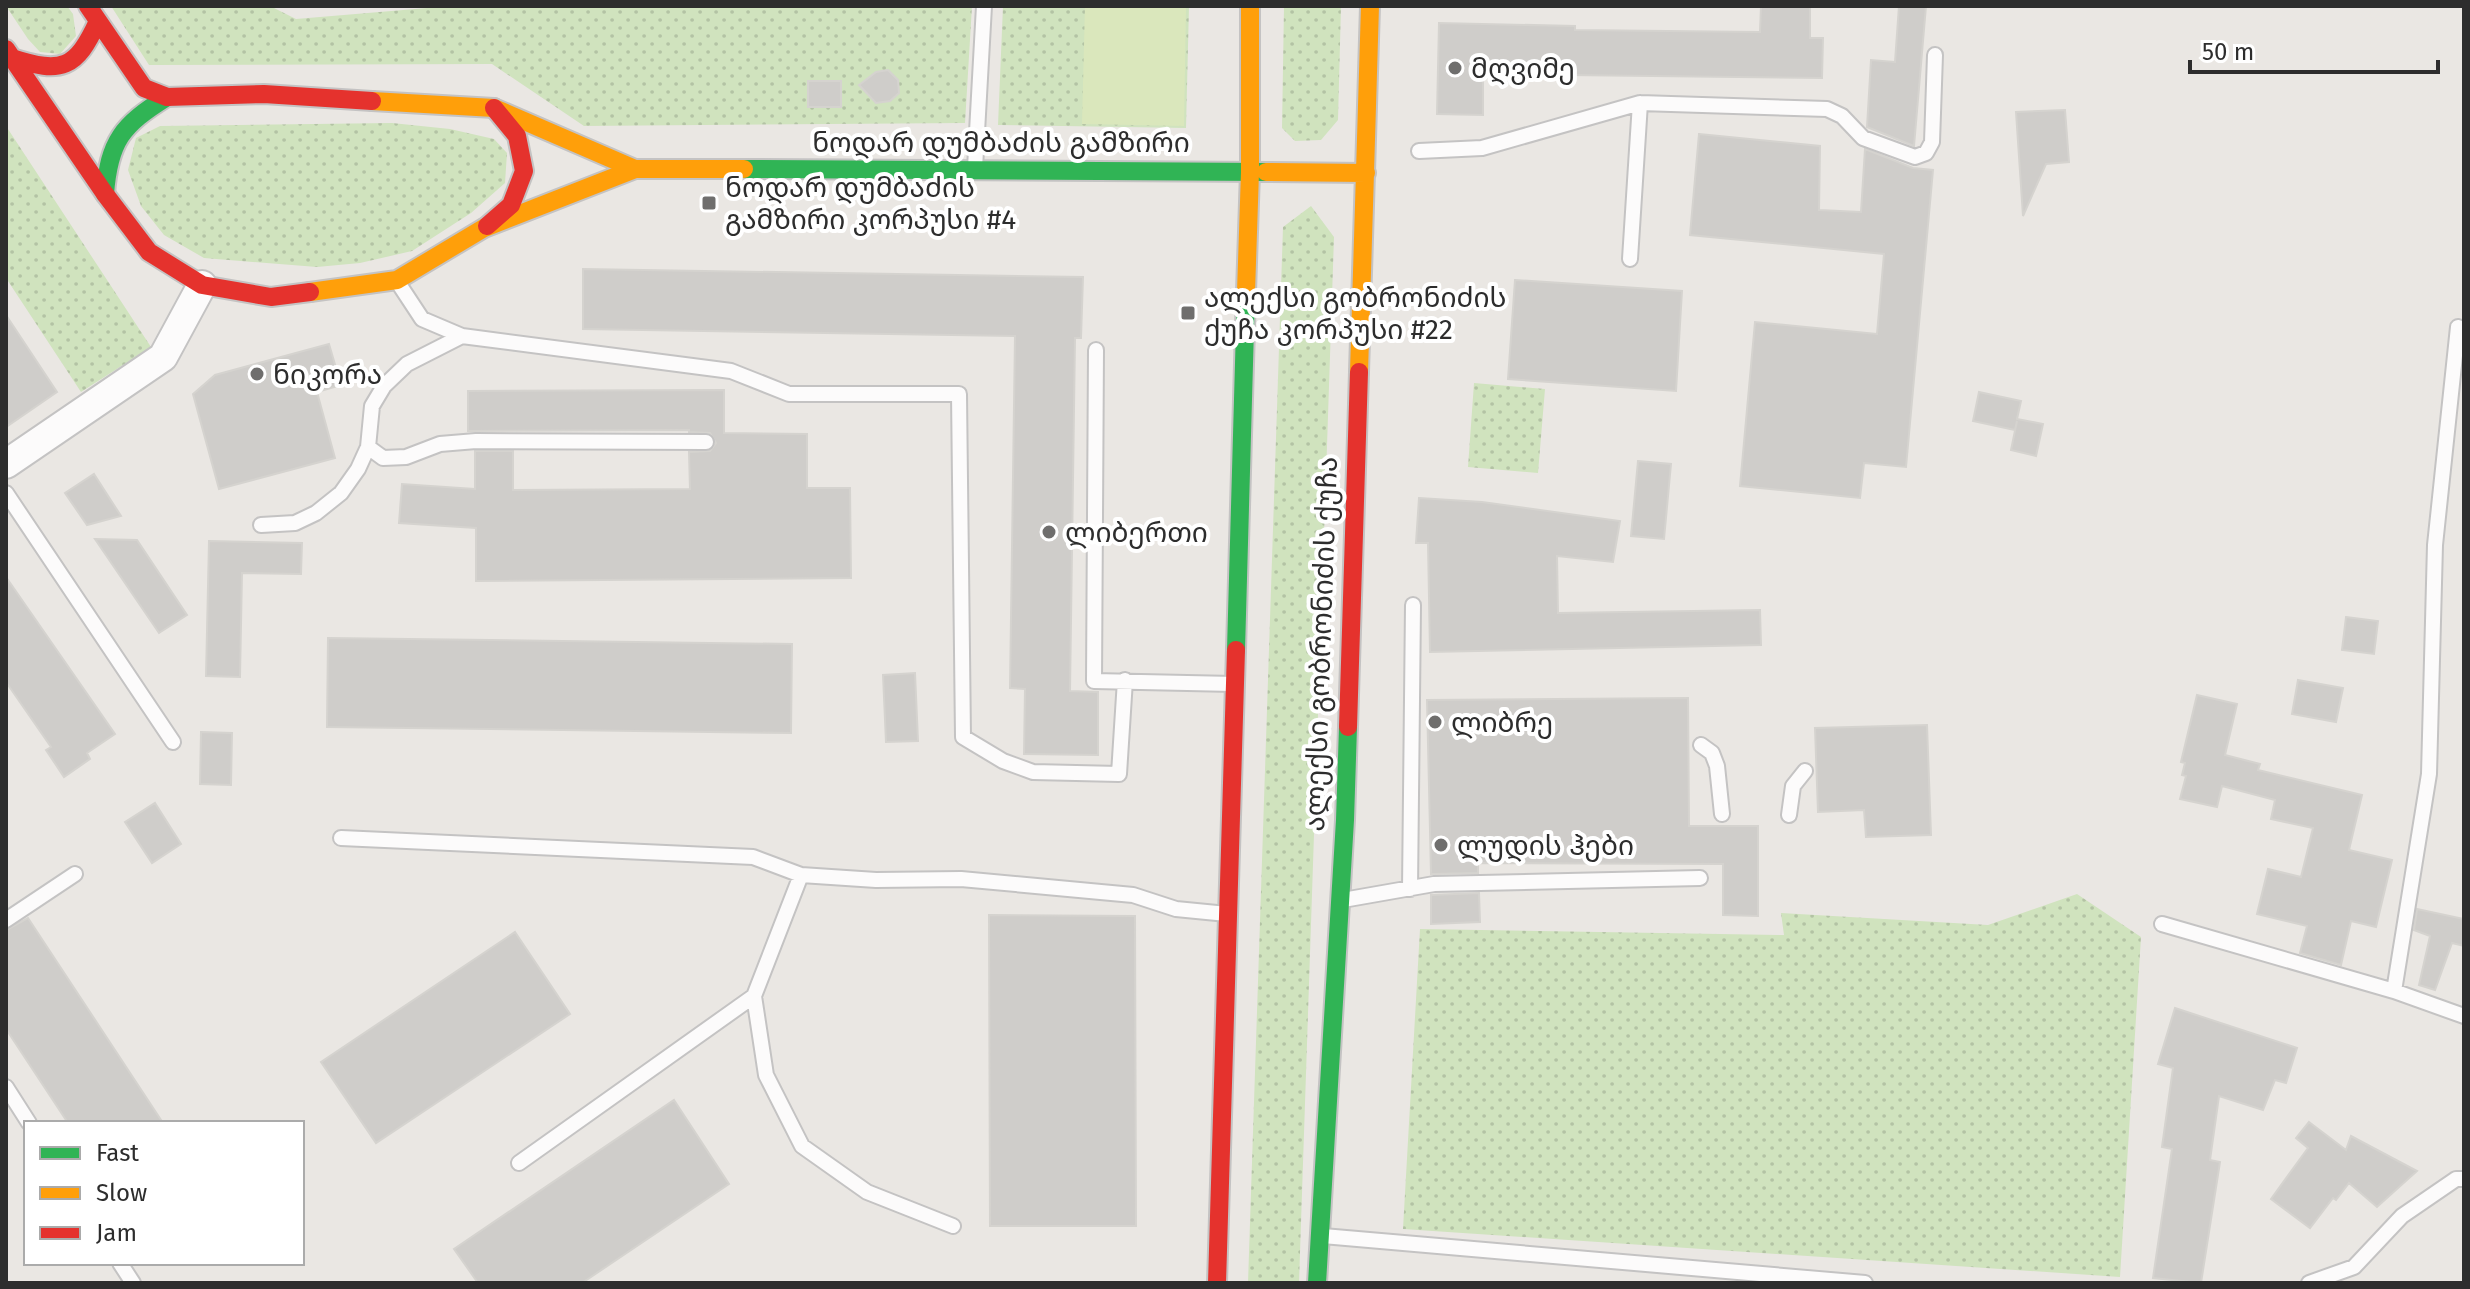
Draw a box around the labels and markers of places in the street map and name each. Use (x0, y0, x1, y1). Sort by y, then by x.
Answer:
place label: მღვიმე (1471, 52, 1575, 85)
marker: მღვიმე (1446, 59, 1464, 77)
place label: ნოდარ დუმბაძის გამზირი კორპუსი #4 (725, 171, 1016, 236)
marker: ნოდარ დუმბაძის გამზირი კორპუსი #4 (700, 194, 718, 212)
place label: ალექსი გობრონიძის ქუჩა კორპუსი #22 (1204, 281, 1507, 346)
marker: ალექსი გობრონიძის ქუჩა კორპუსი #22 (1179, 304, 1197, 322)
place label: ნიკორა (273, 358, 382, 391)
marker: ნიკორა (248, 365, 266, 383)
place label: ლიბერთი (1065, 516, 1208, 549)
marker: ლიბერთი (1040, 523, 1058, 541)
place label: ლიბრე (1451, 706, 1553, 739)
marker: ლიბრე (1426, 713, 1444, 731)
place label: ლუდის ჰები (1457, 829, 1634, 862)
marker: ლუდის ჰები (1432, 836, 1450, 854)

